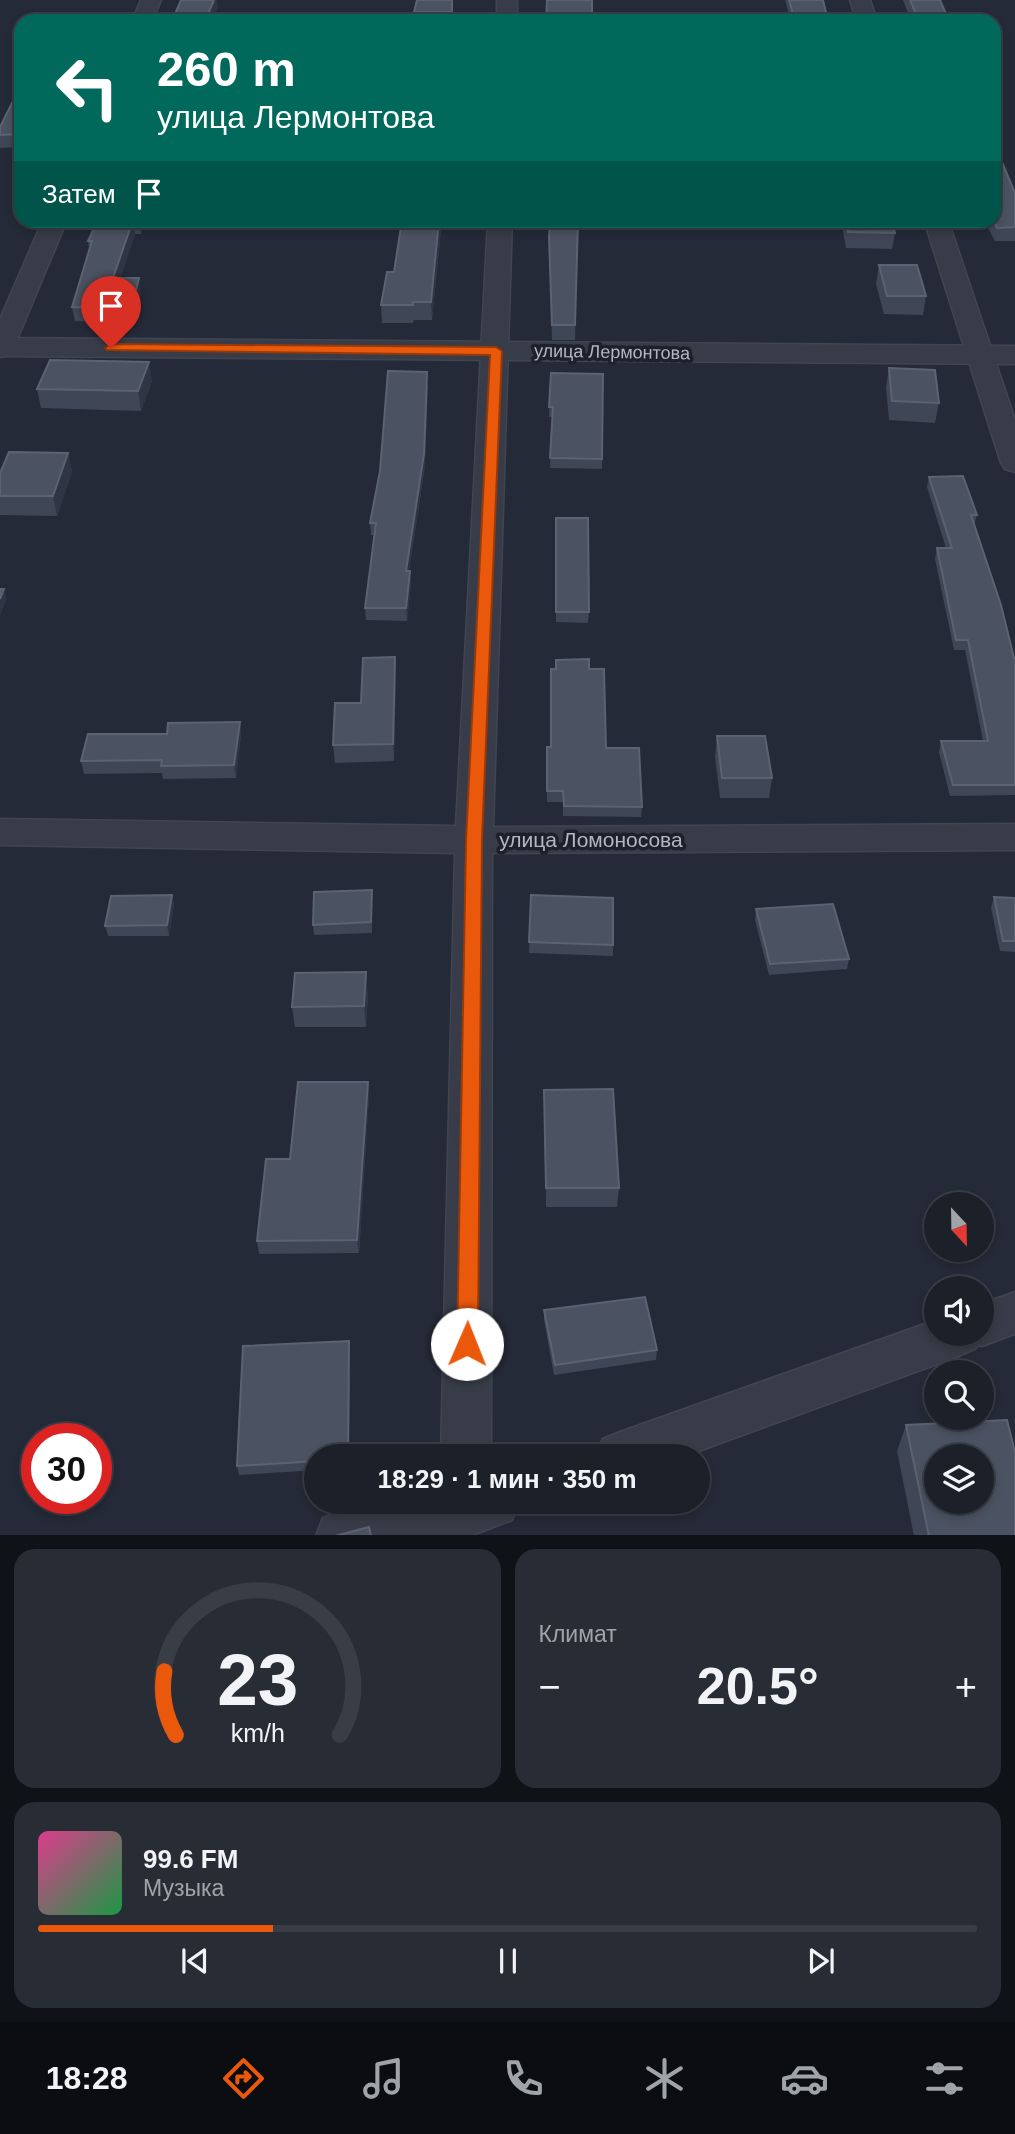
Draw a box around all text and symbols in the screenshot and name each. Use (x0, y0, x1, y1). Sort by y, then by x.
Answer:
icon: left (42, 42, 133, 133)
text: 260 m (157, 42, 296, 96)
text: улица Лермонтова (157, 99, 434, 135)
icon: arrive (130, 175, 168, 213)
text: Затем (42, 179, 116, 209)
pin (81, 276, 141, 348)
icon: arrive (92, 287, 130, 325)
street label: улица Лермонтова (534, 341, 691, 363)
street label: улица Ломоносова (499, 828, 683, 851)
north arrow (924, 1192, 994, 1262)
map controls (924, 1192, 994, 1514)
button: sound (924, 1276, 994, 1346)
position arrow (430, 1307, 504, 1381)
button: search (924, 1360, 994, 1430)
speed limit sign: 30 (21, 1423, 112, 1514)
button: layers (924, 1444, 994, 1514)
text: 18:29 · 1 мин · 350 m (377, 1464, 637, 1494)
text: Климат (539, 1621, 617, 1647)
text: 23 (217, 1639, 298, 1720)
text: 20.5° (697, 1657, 819, 1715)
text: − (539, 1666, 561, 1708)
text: + (955, 1666, 977, 1708)
text: km/h (230, 1718, 284, 1746)
text: 99.6 FM (143, 1844, 238, 1874)
text: Музыка (143, 1875, 224, 1901)
icon: previous (176, 1942, 214, 1980)
icon: pause (489, 1942, 527, 1980)
icon: next (802, 1942, 840, 1980)
icon: directions (219, 2054, 268, 2103)
icon: music (359, 2054, 408, 2103)
icon: phone (499, 2054, 548, 2103)
icon: climate (640, 2054, 689, 2103)
icon: car (780, 2054, 829, 2103)
icon: filters (920, 2054, 969, 2103)
text: 18:28 (46, 2060, 127, 2096)

